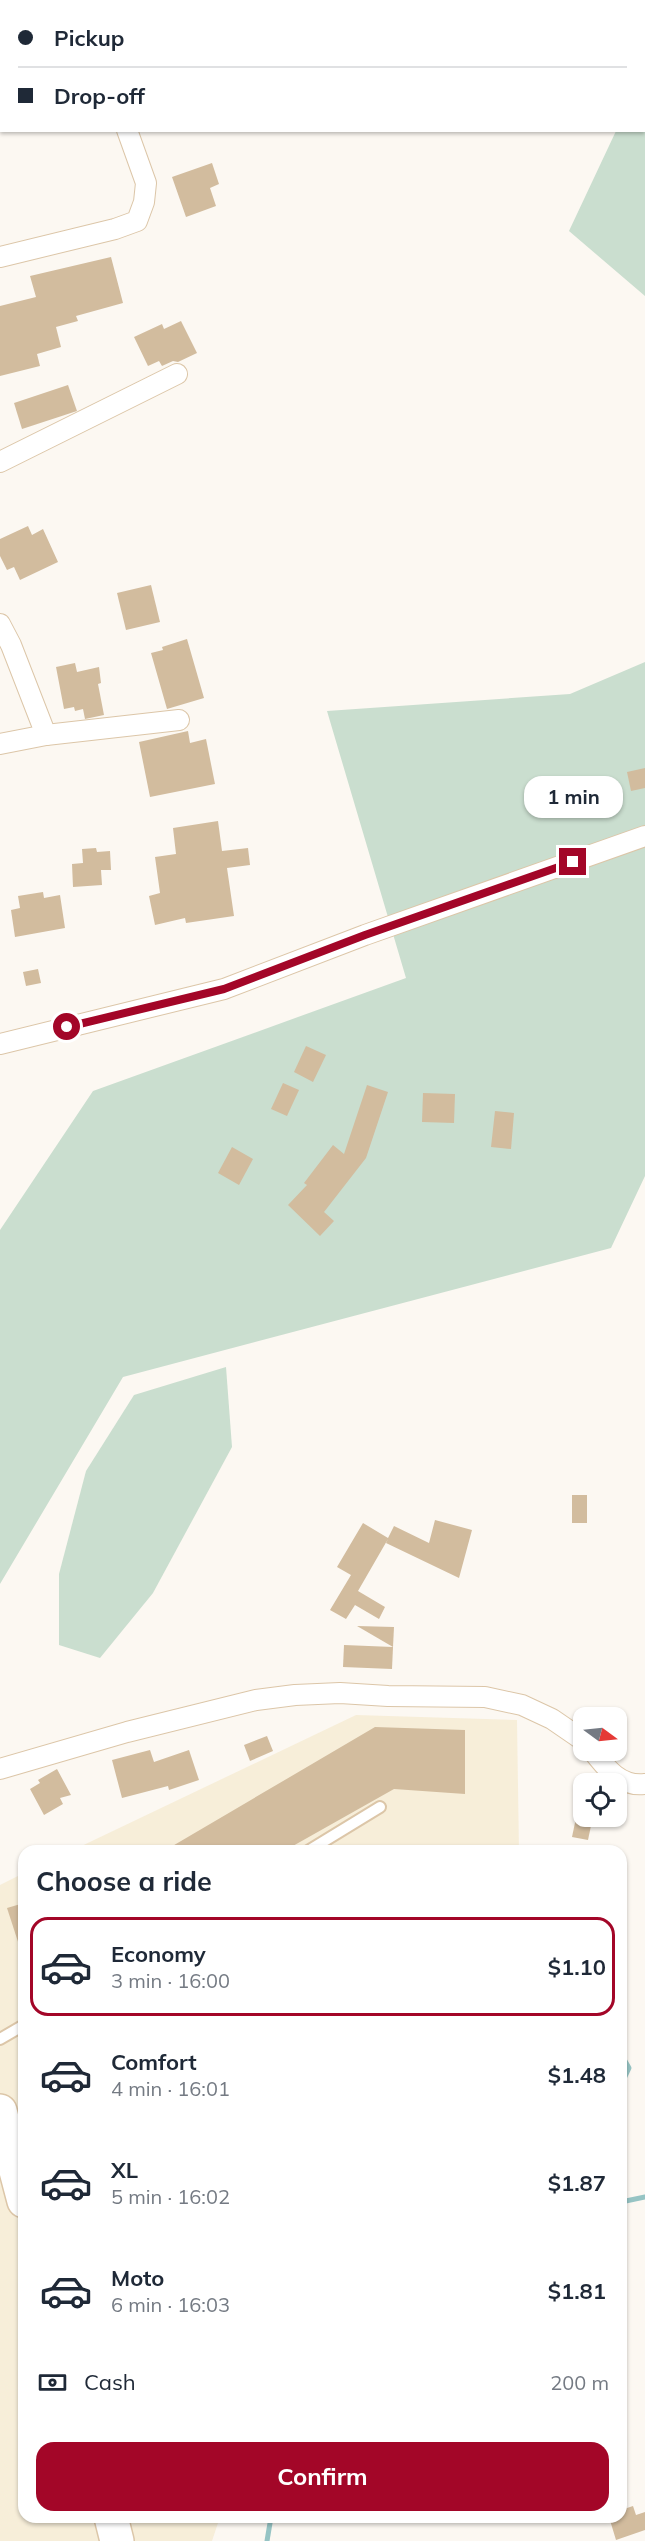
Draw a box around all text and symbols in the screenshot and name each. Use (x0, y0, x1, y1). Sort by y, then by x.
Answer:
text: Pickup (54, 24, 124, 52)
text: Drop-off (54, 82, 145, 110)
callout: 1 min (524, 775, 622, 817)
text: 1 min (547, 784, 600, 809)
route end (559, 848, 586, 875)
route start (53, 1013, 80, 1040)
north arrow (573, 1707, 627, 1761)
map controls (573, 1707, 627, 1827)
button: locate (573, 1773, 627, 1827)
text: Choose a ride (36, 1864, 212, 1898)
icon: car (39, 1940, 93, 1994)
text: Economy (111, 1940, 206, 1968)
text: $1.10 (548, 1953, 606, 1981)
text: 3 min · 16:00 (111, 1968, 230, 1993)
icon: car (39, 2048, 93, 2102)
text: Comfort (111, 2048, 197, 2076)
text: $1.48 (548, 2061, 606, 2089)
text: 4 min · 16:01 (111, 2076, 230, 2101)
icon: car (39, 2156, 93, 2210)
text: XL (111, 2156, 138, 2184)
text: $1.87 (548, 2169, 606, 2197)
text: 5 min · 16:02 (111, 2184, 230, 2209)
icon: car (39, 2264, 93, 2318)
text: Moto (111, 2264, 164, 2292)
text: $1.81 (548, 2277, 606, 2305)
text: 6 min · 16:03 (111, 2292, 230, 2317)
icon: cash (36, 2366, 69, 2399)
text: Cash (84, 2368, 136, 2396)
text: 200 m (550, 2370, 609, 2395)
button: Confirm (36, 2442, 609, 2511)

